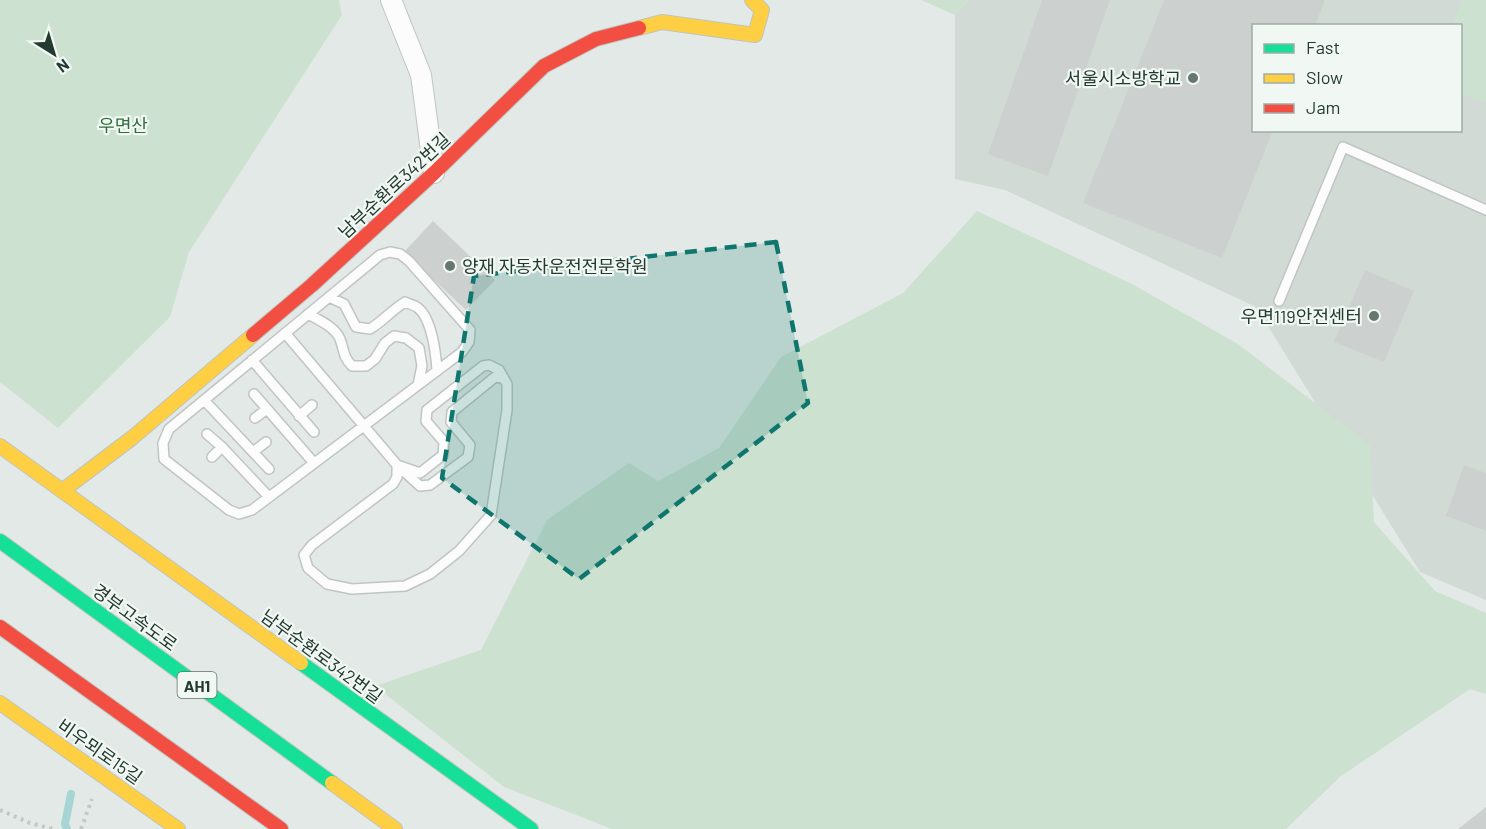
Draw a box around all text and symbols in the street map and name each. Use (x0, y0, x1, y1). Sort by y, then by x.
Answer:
north arrow (24, 24, 84, 84)
legend (1252, 24, 1462, 132)
text: Fast (1306, 36, 1340, 58)
text: N (53, 56, 73, 77)
text: Slow (1306, 66, 1343, 88)
place label: 서울시소방학교 (1065, 67, 1181, 89)
marker: 서울시소방학교 (1186, 71, 1200, 85)
text: Jam (1306, 96, 1340, 118)
park label: 우면산 (98, 114, 148, 136)
street label: 남부순환로342번길 (334, 128, 454, 242)
place label: 양재 자동차운전전문학원 (462, 255, 648, 277)
marker: 양재 자동차운전전문학원 (443, 259, 457, 273)
place label: 우면119안전센터 (1241, 305, 1362, 327)
marker: 우면119안전센터 (1367, 309, 1381, 323)
street label: 경부고속도로 (88, 579, 182, 655)
street label: 남부순환로342번길 (257, 605, 387, 707)
road number: AH1 (178, 672, 216, 698)
street label: 비우뫼로15길 (53, 714, 147, 788)

